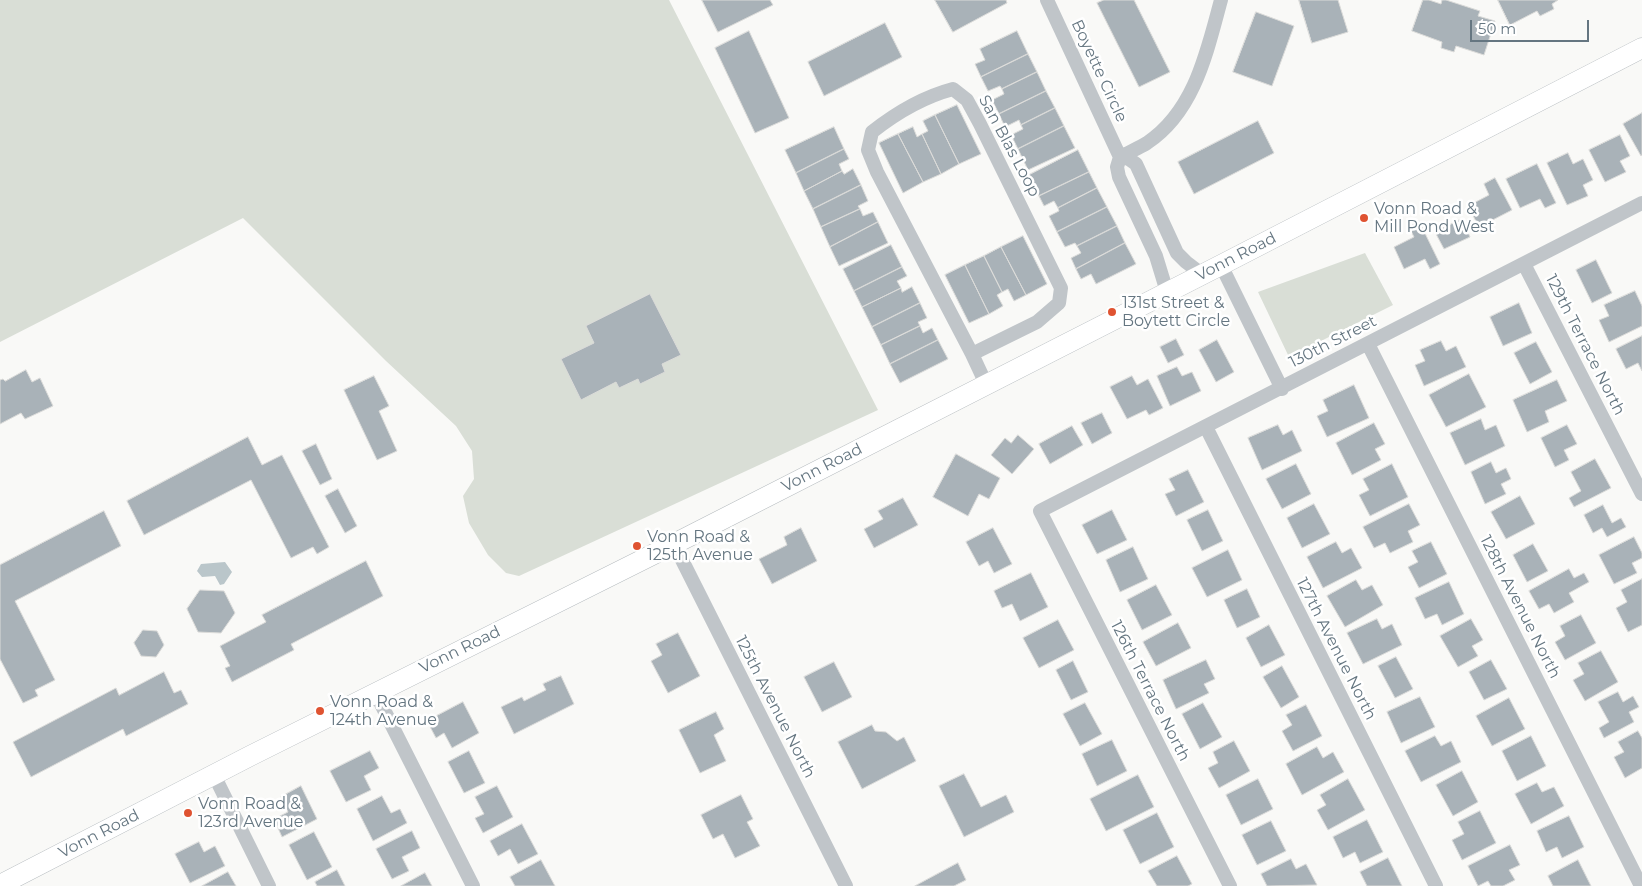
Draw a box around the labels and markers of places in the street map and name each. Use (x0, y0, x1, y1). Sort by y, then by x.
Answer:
place label: Vonn Road & Mill Pond West (1374, 199, 1494, 237)
marker: Vonn Road & Mill Pond West (1358, 212, 1370, 224)
place label: 131st Street & Boytett Circle (1122, 293, 1230, 331)
marker: 131st Street & Boytett Circle (1106, 306, 1118, 318)
place label: Vonn Road & 125th Avenue (647, 527, 753, 565)
marker: Vonn Road & 125th Avenue (631, 540, 643, 552)
place label: Vonn Road & 124th Avenue (330, 692, 437, 730)
marker: Vonn Road & 124th Avenue (314, 705, 326, 717)
place label: Vonn Road & 123rd Avenue (198, 794, 304, 832)
marker: Vonn Road & 123rd Avenue (182, 807, 194, 819)

